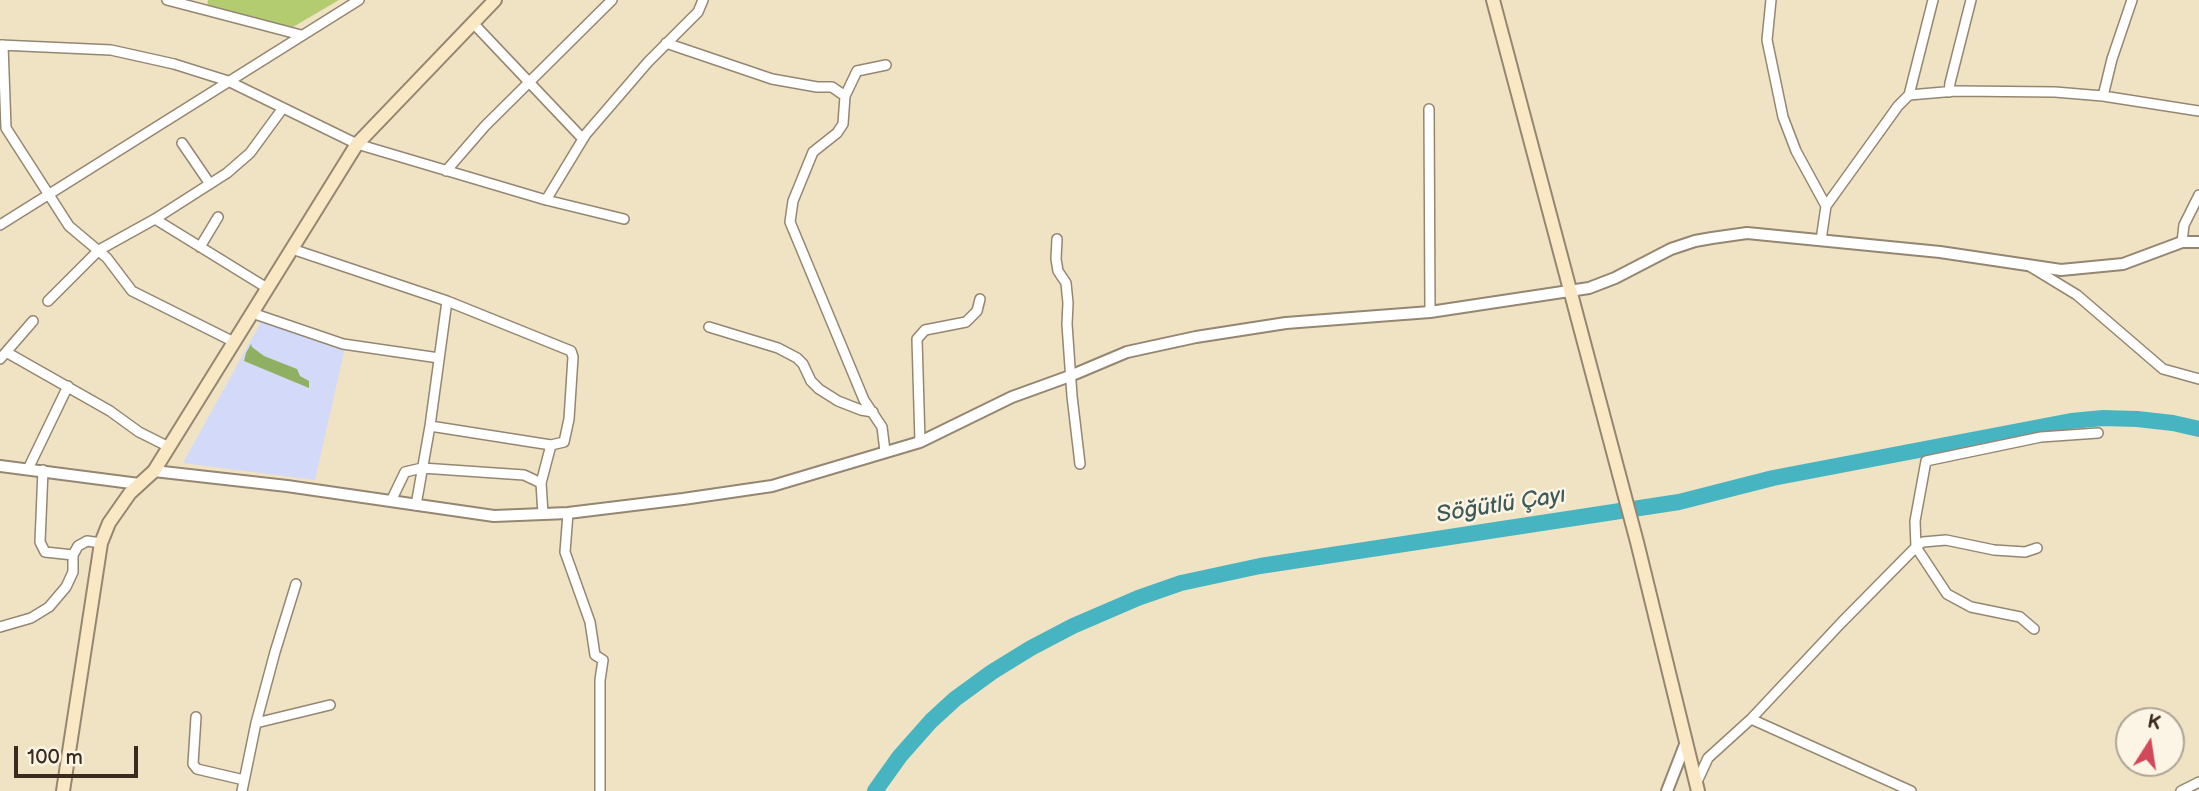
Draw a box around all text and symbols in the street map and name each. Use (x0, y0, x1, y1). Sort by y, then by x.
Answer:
water label: Söğütlü Çayı (1434, 482, 1568, 530)
north arrow (2115, 707, 2185, 777)
text: K (2145, 710, 2163, 736)
scale bar (18, 732, 142, 776)
text: 100 m (27, 745, 83, 770)

